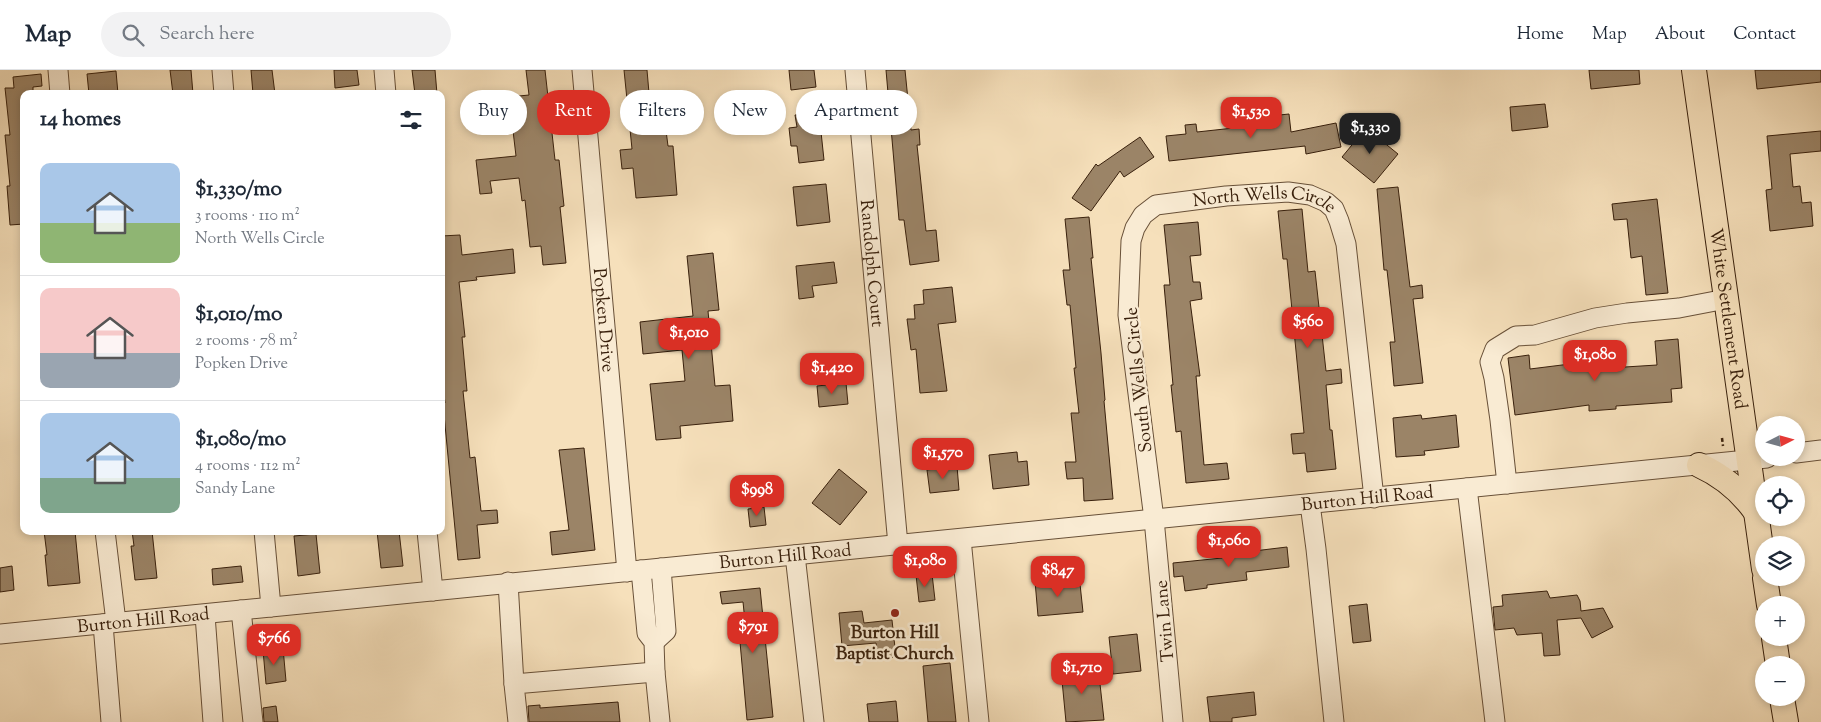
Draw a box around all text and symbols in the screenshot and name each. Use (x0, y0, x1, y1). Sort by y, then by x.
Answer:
search box (101, 12, 451, 57)
text: Map (25, 18, 71, 52)
icon: search (119, 21, 147, 49)
text: Search here (159, 21, 255, 48)
text: Home (1517, 22, 1564, 48)
text: Map (1592, 22, 1627, 48)
text: About (1655, 22, 1705, 48)
text: Contact (1733, 22, 1796, 48)
chip: Buy (460, 90, 527, 135)
chip: Rent (537, 90, 610, 135)
chip: Filters (620, 90, 704, 135)
chip: New (714, 90, 786, 135)
chip: Apartment (796, 90, 917, 135)
pin: $1,530 (1210, 97, 1292, 139)
text: $1,530 (1232, 101, 1270, 124)
text: 14 homes (40, 105, 121, 135)
icon: filters (397, 106, 425, 134)
pin: $1,330 (1329, 112, 1411, 155)
text: $1,330 (1350, 117, 1390, 140)
text: $1,330/mo (195, 175, 282, 205)
street label: North Wells Circle (1191, 181, 1341, 220)
icon: home (80, 183, 140, 243)
street label: Randolph Court (852, 199, 889, 328)
text: 3 rooms · 110 m² (195, 205, 300, 228)
street label: White Settlement Road (1701, 227, 1752, 411)
text: North Wells Circle (195, 228, 325, 251)
street label: Popken Drive (585, 267, 620, 373)
text: $1,010/mo (195, 300, 282, 330)
street label: South Wells Circle (1119, 306, 1161, 454)
pin: $560 (1278, 306, 1338, 349)
icon: home (80, 308, 140, 368)
text: $560 (1293, 311, 1323, 334)
pin: $1,010 (648, 318, 730, 360)
text: $1,010 (669, 322, 709, 345)
text: 2 rooms · 78 m² (195, 330, 298, 353)
pin: $1,080 (1554, 340, 1636, 382)
text: $1,080 (1574, 344, 1616, 367)
pin: $1,420 (791, 352, 873, 395)
text: Popken Drive (195, 353, 288, 376)
text: $1,420 (811, 357, 853, 380)
north arrow (1755, 416, 1805, 466)
map controls (1755, 416, 1805, 706)
text: $1,080/mo (195, 425, 286, 455)
icon: home (80, 433, 140, 493)
pin: $1,570 (902, 438, 984, 480)
text: $1,570 (923, 442, 963, 465)
text: 4 rooms · 112 m² (195, 455, 301, 478)
pin: $998 (727, 474, 787, 517)
button: locate (1755, 476, 1805, 526)
text: Sandy Lane (195, 478, 275, 501)
text: $998 (741, 479, 773, 502)
street label: Burton Hill Road (1300, 480, 1435, 519)
pin: $1,060 (1188, 526, 1270, 568)
text: $1,060 (1208, 530, 1250, 553)
button: layers (1755, 536, 1805, 586)
street label: Burton Hill Road (718, 538, 853, 577)
pin: $1,080 (884, 546, 966, 588)
text: $1,080 (904, 550, 946, 573)
pin: $847 (1028, 556, 1088, 598)
text: $847 (1042, 560, 1074, 583)
street label: Twin Lane (1149, 579, 1183, 663)
button: + (1755, 596, 1805, 646)
street label: Burton Hill Road (76, 602, 211, 641)
marker: Burton Hill Baptist Church (889, 607, 901, 619)
pin: $791 (723, 612, 783, 654)
text: $791 (738, 616, 768, 639)
place label: Burton Hill Baptist Church (836, 621, 955, 668)
pin: $766 (244, 624, 304, 666)
text: $766 (258, 628, 290, 651)
pin: $1,710 (1041, 652, 1123, 695)
button: − (1755, 656, 1805, 706)
text: $1,710 (1062, 657, 1102, 680)

